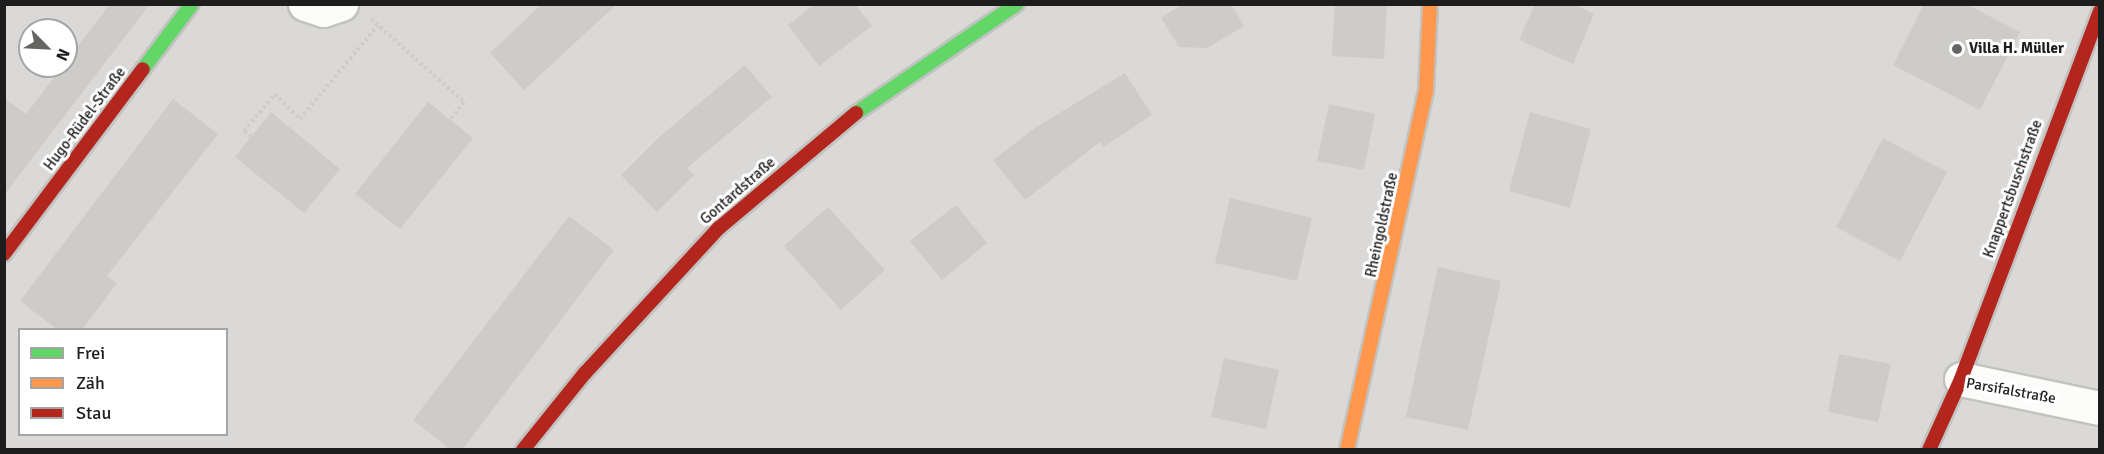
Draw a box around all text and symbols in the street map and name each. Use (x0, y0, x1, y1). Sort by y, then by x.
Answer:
north arrow (18, 18, 78, 78)
place label: Villa H. Müller (1969, 40, 2064, 58)
marker: Villa H. Müller (1950, 42, 1964, 56)
text: N (51, 45, 74, 64)
street label: Hugo-Rüdel-Straße (40, 64, 130, 174)
street label: Knappertsbuschstraße (1980, 118, 2046, 260)
street label: Gontardstraße (697, 154, 779, 228)
street label: Rheingoldstraße (1362, 171, 1402, 279)
legend (18, 328, 228, 436)
text: Frei (76, 342, 105, 364)
text: Zäh (76, 372, 105, 394)
street label: Parsifalstraße (1965, 374, 2057, 408)
text: Stau (76, 402, 111, 424)

